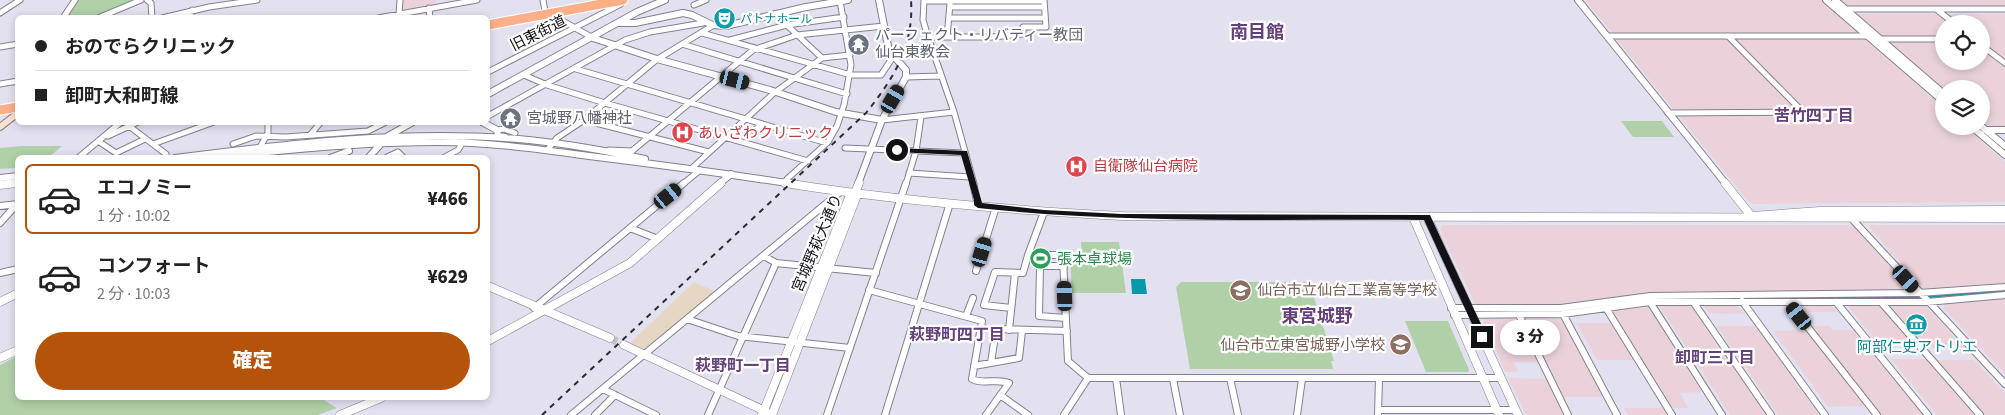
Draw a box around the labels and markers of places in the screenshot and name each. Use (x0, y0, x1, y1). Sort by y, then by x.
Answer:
theatre icon: パトナホール (712, 7, 736, 31)
place label: パトナホール (740, 11, 812, 28)
place label: パーフェクト・リバティー教団 仙台東教会 (875, 25, 1083, 63)
temple icon: パーフェクト・リバティー教団 仙台東教会 (847, 32, 871, 56)
temple icon: 宮城野八幡神社 (499, 106, 523, 130)
place label: 宮城野八幡神社 (527, 108, 632, 129)
hospital icon: あいざわクリニック (670, 121, 694, 145)
place label: あいざわクリニック (698, 123, 833, 144)
hospital icon: 自衛隊仙台病院 (1065, 154, 1089, 178)
place label: 自衛隊仙台病院 (1093, 156, 1198, 177)
sports icon: 張本卓球場 (1029, 247, 1053, 271)
place label: 張本卓球場 (1057, 249, 1132, 270)
school or university icon: 仙台市立仙台工業高等学校 (1229, 278, 1253, 302)
place label: 仙台市立仙台工業高等学校 (1257, 280, 1437, 301)
museum icon: 阿部仁史アトリエ (1905, 312, 1929, 336)
school or university icon: 仙台市立東宮城野小学校 (1389, 333, 1413, 357)
place label: 仙台市立東宮城野小学校 (1220, 335, 1385, 356)
place label: 阿部仁史アトリエ (1857, 337, 1977, 358)

